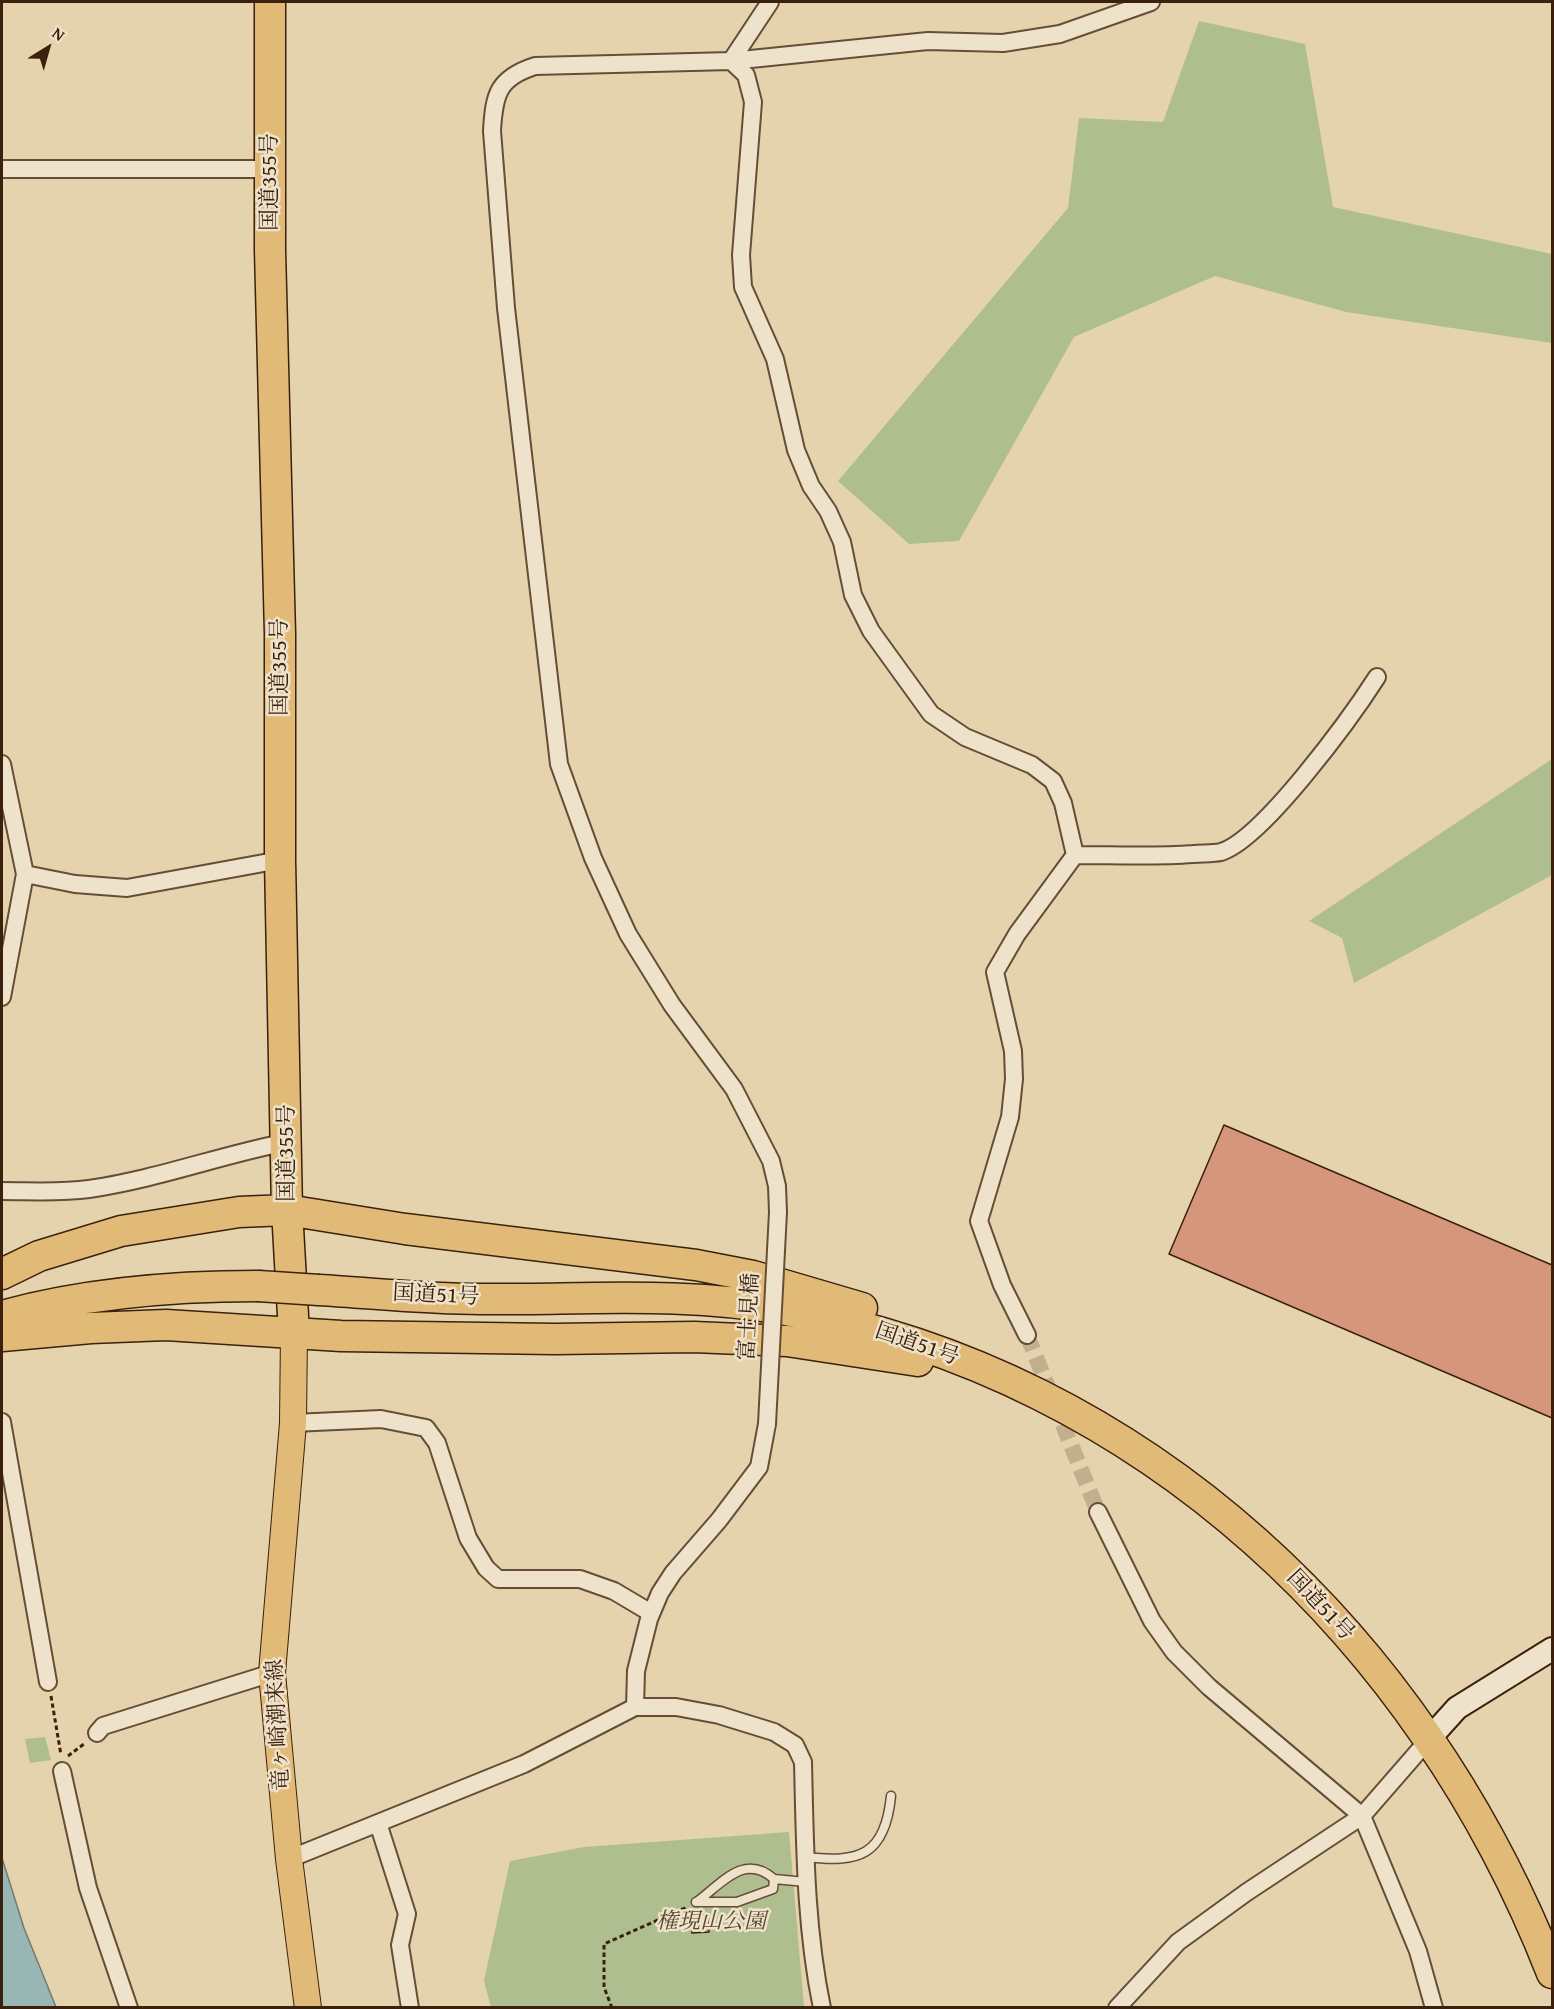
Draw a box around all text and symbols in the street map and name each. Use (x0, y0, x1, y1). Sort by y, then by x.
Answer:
north arrow (18, 18, 78, 78)
text: N (47, 21, 70, 46)
street label: 国道355号 (257, 133, 283, 231)
street label: 国道355号 (267, 618, 293, 716)
street label: 国道355号 (274, 1104, 300, 1202)
street label: 富士見橋 (735, 1272, 765, 1362)
street label: 国道51号 (392, 1281, 480, 1311)
street label: 国道51号 (871, 1318, 963, 1372)
street label: 国道51号 (1281, 1565, 1359, 1647)
street label: 竜ヶ崎潮来線 (262, 1658, 296, 1792)
park label: 権現山公園 (656, 1909, 766, 1935)

